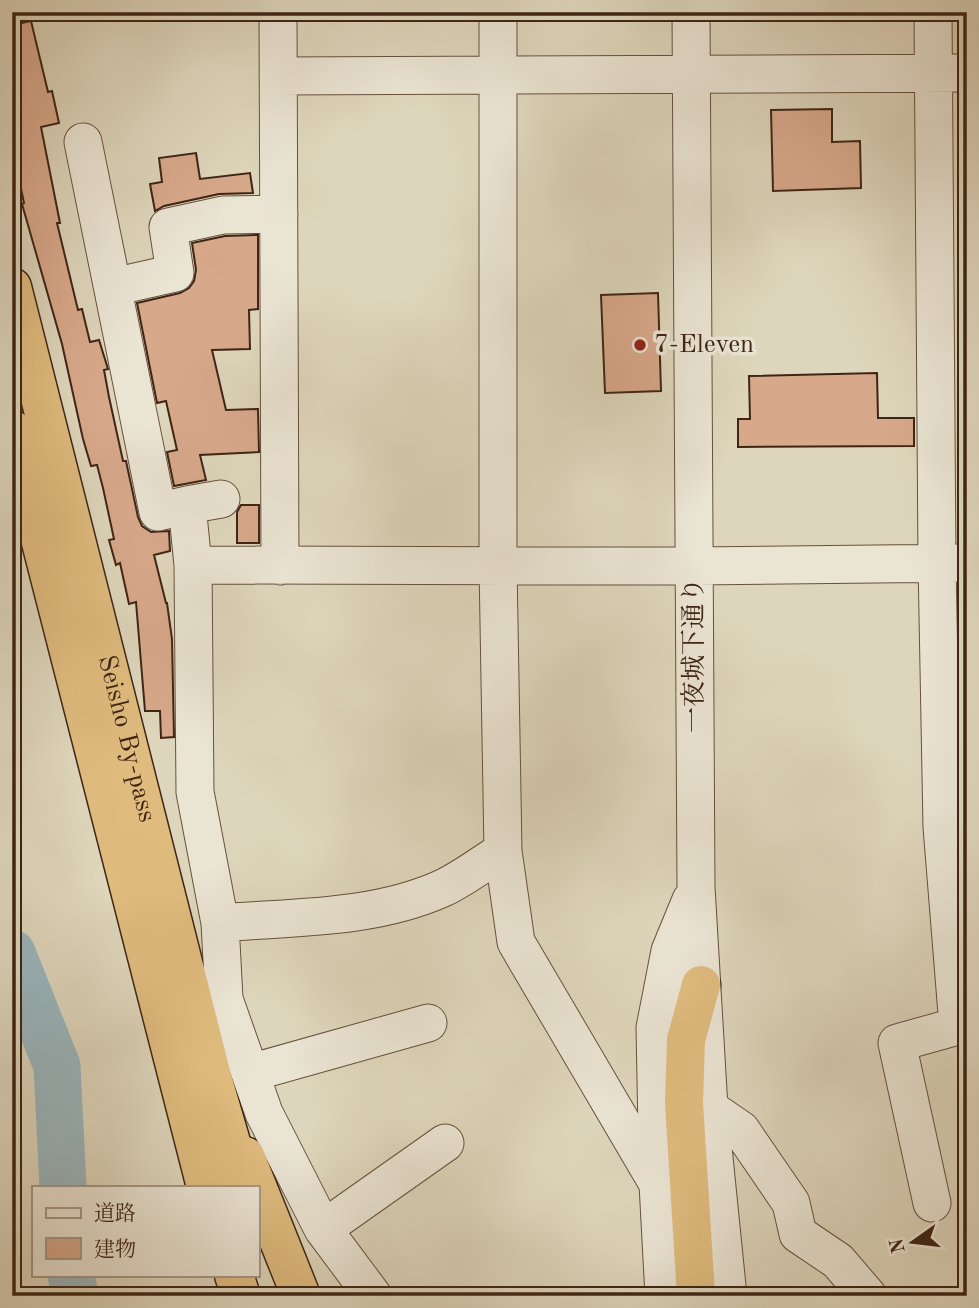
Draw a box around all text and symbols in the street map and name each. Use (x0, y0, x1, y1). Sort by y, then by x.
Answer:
place label: 7-Eleven (654, 332, 754, 358)
marker: 7-Eleven (632, 337, 648, 353)
street label: 一夜城下通り (680, 577, 708, 733)
street label: Seisho By-pass (93, 653, 160, 825)
legend (32, 1186, 259, 1276)
text: 道路 (94, 1202, 136, 1225)
north arrow (878, 1206, 948, 1276)
text: N (888, 1236, 910, 1255)
text: 建物 (94, 1238, 136, 1261)

